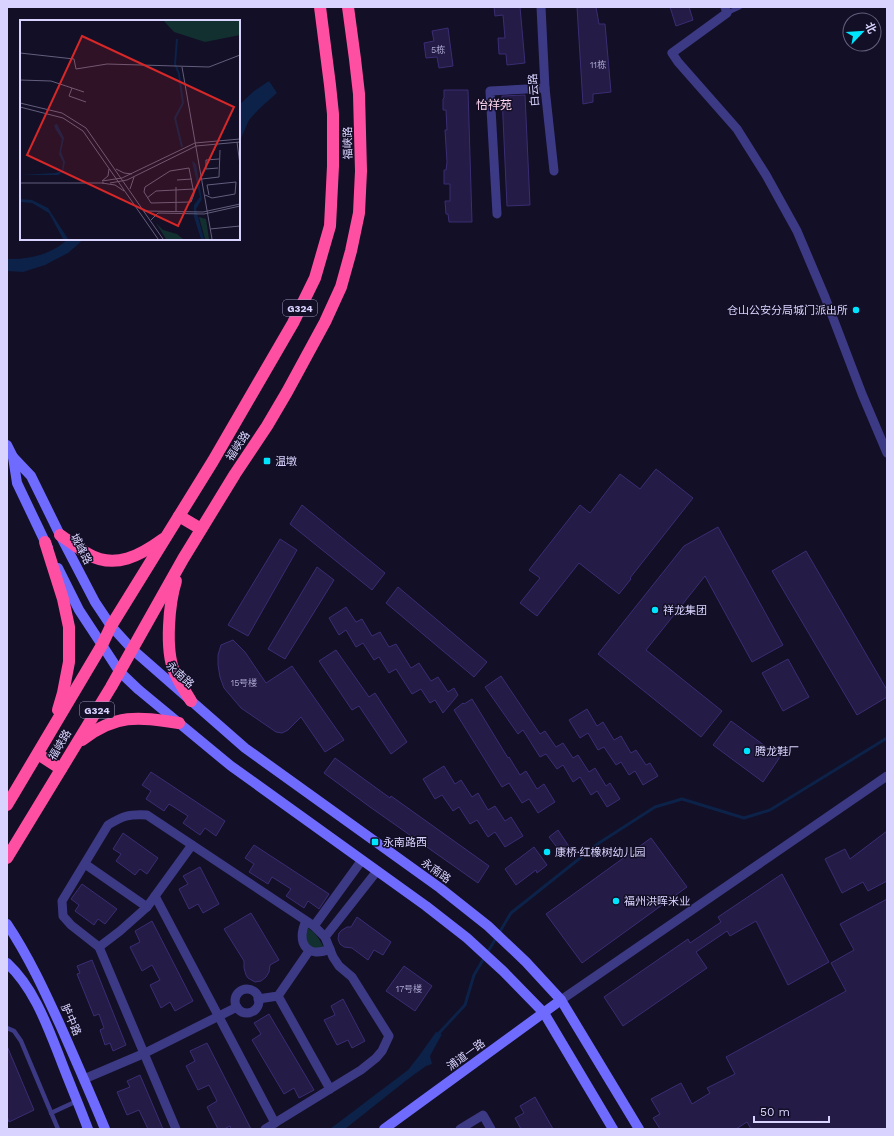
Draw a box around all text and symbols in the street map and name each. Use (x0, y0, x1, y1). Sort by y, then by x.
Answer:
north arrow (842, 12, 882, 52)
inset map (20, 20, 240, 240)
text: 北 (862, 20, 879, 36)
house number: 5栋 (431, 44, 445, 55)
house number: 11栋 (590, 59, 606, 70)
street label: 白云路 (526, 73, 542, 107)
district label: 怡祥苑 (476, 98, 512, 112)
street label: 福峡路 (341, 126, 355, 160)
road number: G324 (283, 300, 317, 316)
place label: 仓山公安分局城门派出所 (727, 304, 848, 317)
marker: 仓山公安分局城门派出所 (851, 305, 861, 315)
street label: 福峡路 (223, 429, 253, 463)
place label: 温墩 (275, 455, 297, 468)
marker: 温墩 (262, 456, 272, 466)
street label: 城峰路 (68, 531, 94, 567)
place label: 祥龙集团 (663, 604, 707, 617)
marker: 祥龙集团 (650, 605, 660, 615)
street label: 永南路 (163, 659, 197, 691)
house number: 15号楼 (231, 678, 257, 688)
road number: G324 (80, 702, 114, 718)
street label: 福峡路 (46, 728, 74, 762)
place label: 腾龙鞋厂 (755, 745, 799, 758)
marker: 腾龙鞋厂 (742, 746, 752, 756)
place label: 永南路西 (383, 836, 427, 849)
marker: 永南路西 (370, 837, 380, 847)
place label: 康桥·红橡树幼儿园 (555, 846, 646, 859)
marker: 康桥·红橡树幼儿园 (542, 847, 552, 857)
street label: 永南路 (419, 856, 453, 886)
place label: 福州洪晖米业 (624, 895, 690, 908)
marker: 福州洪晖米业 (611, 896, 621, 906)
house number: 17号楼 (396, 984, 422, 994)
street label: 胪中路 (58, 1002, 84, 1038)
street label: 浦道一路 (444, 1037, 488, 1073)
scale bar (754, 1098, 829, 1124)
text: 50 m (760, 1105, 790, 1119)

